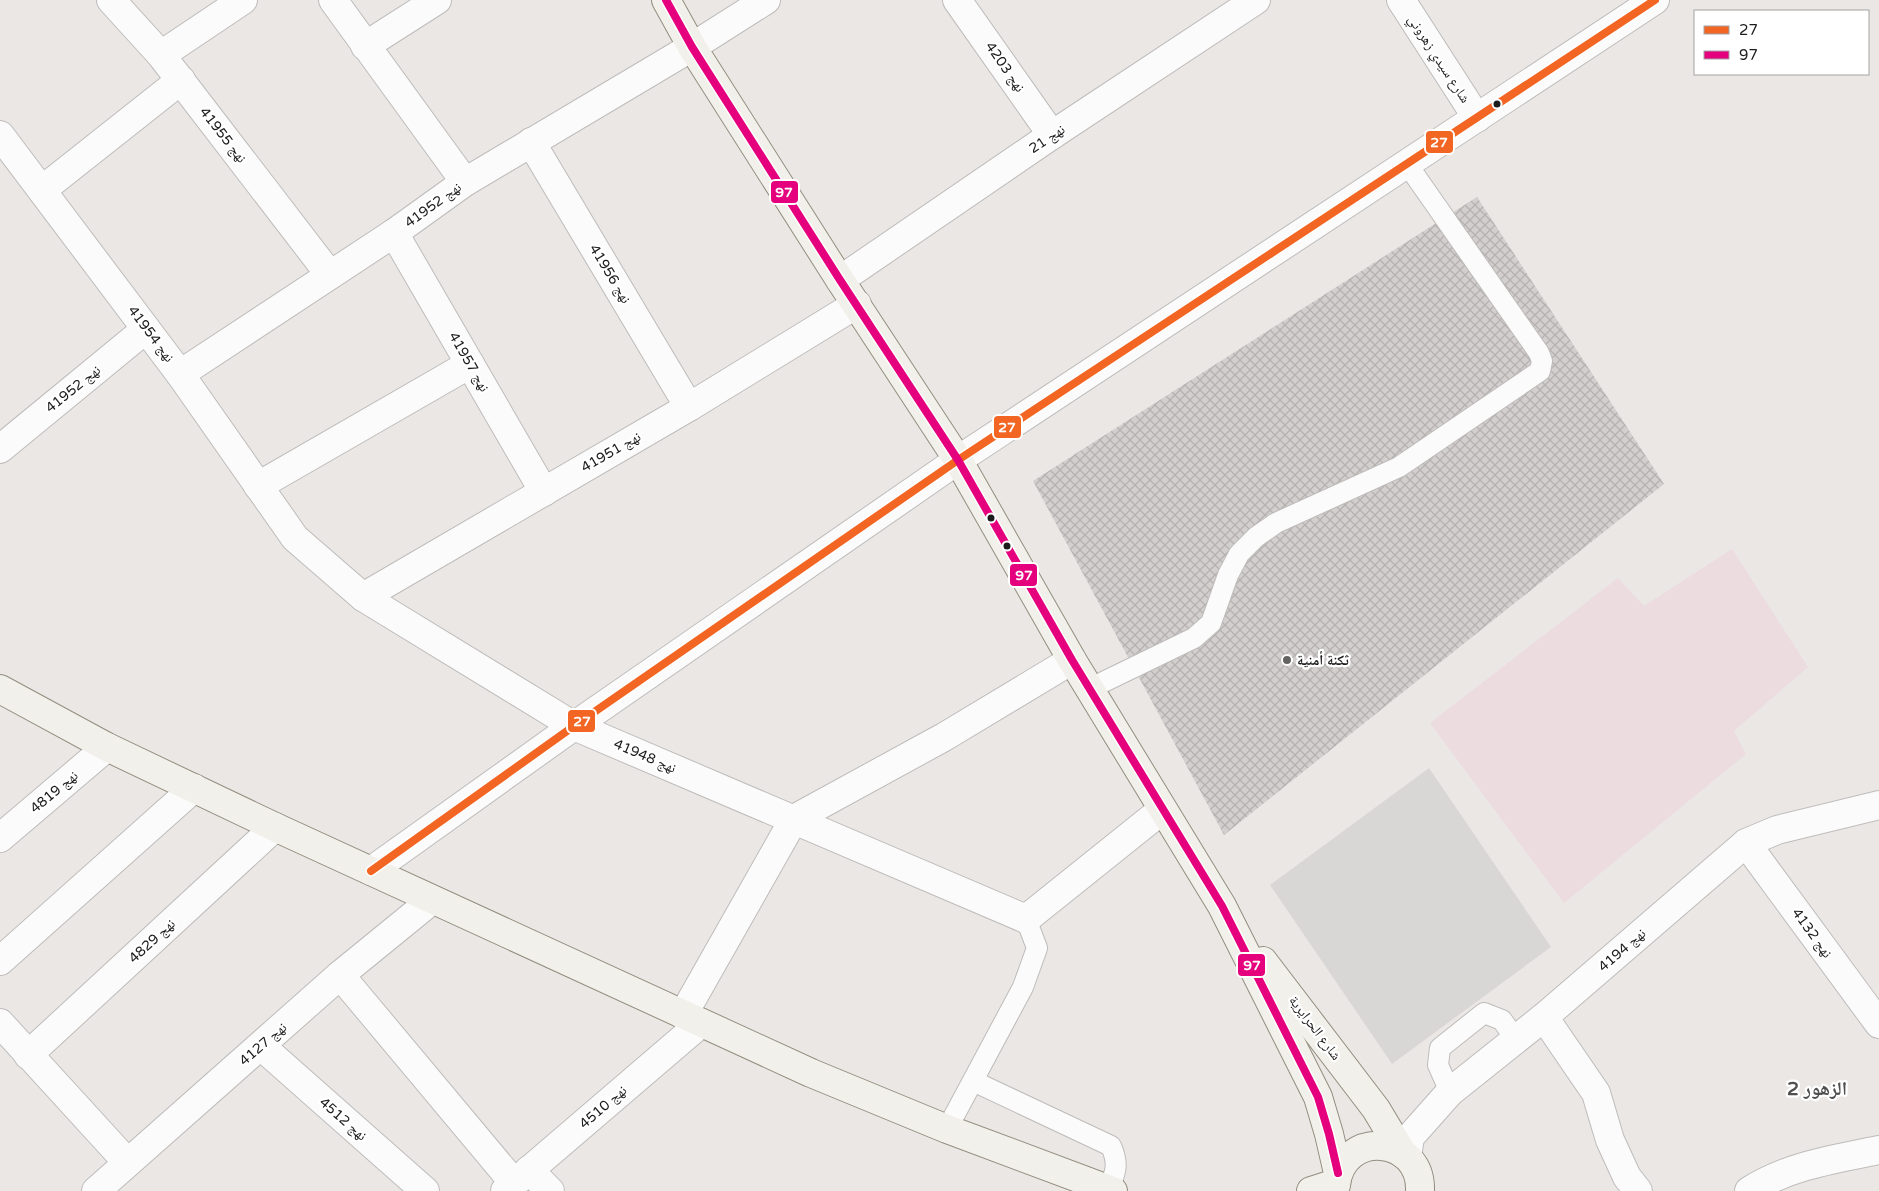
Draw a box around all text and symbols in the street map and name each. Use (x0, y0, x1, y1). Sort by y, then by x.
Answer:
legend (1694, 10, 1869, 75)
street label: شارع سيدي زهروني (1402, 12, 1474, 108)
text: 27 (1739, 21, 1758, 39)
street label: نهج 4203 (981, 39, 1028, 96)
text: 97 (1739, 46, 1758, 64)
unlabelled marker (1492, 99, 1502, 109)
street label: نهج 41955 (195, 104, 250, 167)
street label: نهج 21 (1026, 121, 1069, 158)
line badge: 27 (1425, 130, 1454, 154)
text: 27 (1430, 134, 1448, 151)
street label: نهج 41952 (401, 179, 465, 232)
line badge: 97 (770, 180, 799, 204)
text: 97 (775, 184, 793, 201)
street label: نهج 41956 (585, 241, 634, 307)
street label: نهج 41954 (124, 302, 178, 366)
street label: نهج 41957 (444, 329, 493, 396)
street label: نهج 41952 (42, 361, 105, 417)
line badge: 27 (993, 415, 1022, 439)
text: 27 (998, 419, 1016, 436)
street label: نهج 41951 (578, 428, 645, 477)
unlabelled marker (986, 513, 996, 523)
unlabelled marker (1002, 541, 1012, 551)
line badge: 97 (1009, 563, 1038, 587)
text: 97 (1015, 567, 1033, 584)
place label: ثكنة أمنية (1297, 651, 1349, 669)
marker: ثكنة أمنية (1281, 654, 1293, 666)
line badge: 27 (567, 709, 596, 733)
text: 27 (573, 713, 591, 730)
street label: نهج 41948 (611, 735, 679, 778)
street label: نهج 4819 (27, 767, 82, 818)
street label: نهج 4132 (1787, 905, 1836, 962)
street label: نهج 4829 (125, 915, 180, 967)
street label: نهج 4194 (1595, 925, 1650, 976)
line badge: 97 (1237, 953, 1266, 977)
text: 97 (1243, 957, 1261, 974)
street label: شارع الحرايرية (1284, 992, 1345, 1064)
street label: نهج 4127 (236, 1019, 291, 1070)
district label: الزهور 2 (1787, 1078, 1847, 1100)
street label: نهج 4510 (576, 1082, 631, 1133)
street label: نهج 4512 (315, 1094, 370, 1145)

